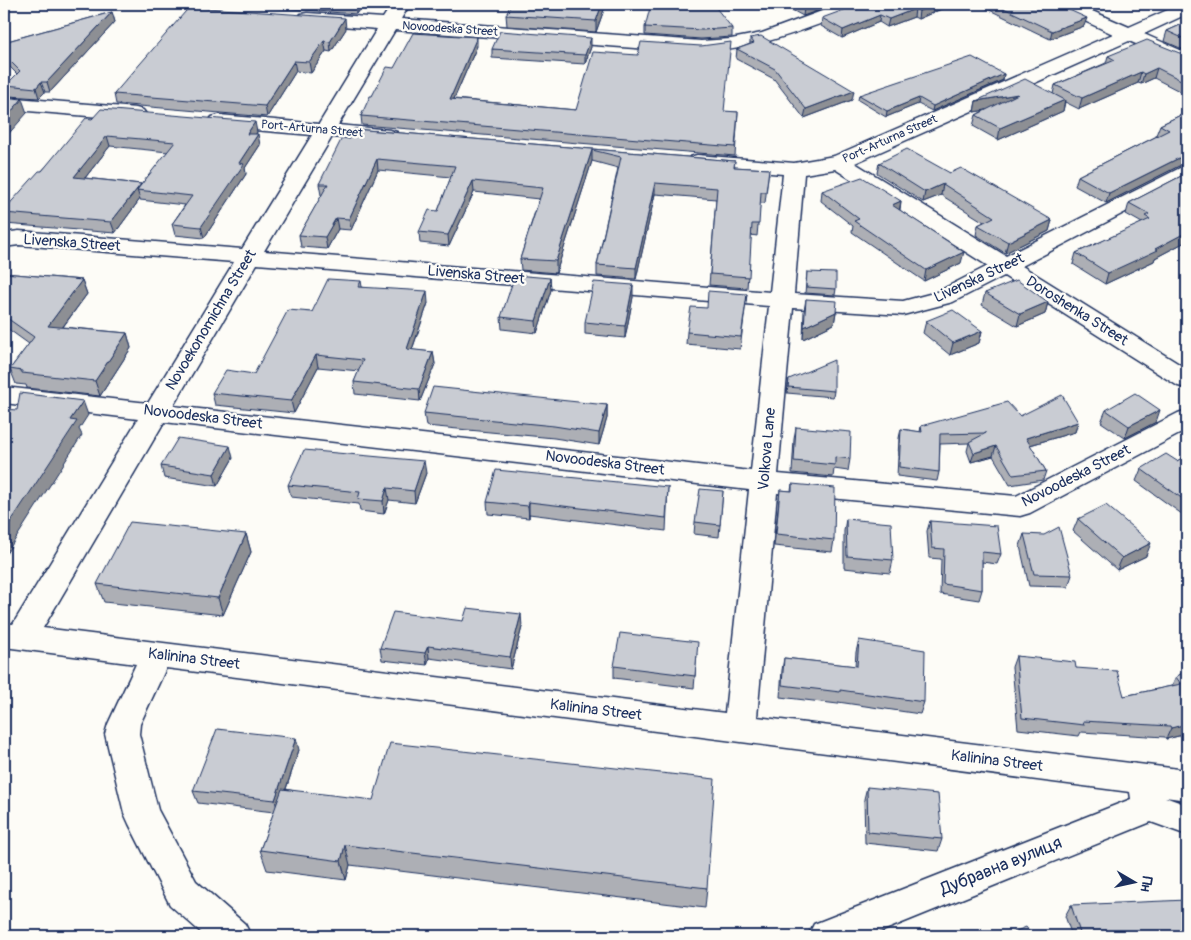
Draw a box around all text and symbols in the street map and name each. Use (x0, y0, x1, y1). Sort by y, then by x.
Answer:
street label: Novoodeska Street (402, 18, 499, 40)
street label: Port-Arturna Street (840, 111, 940, 167)
street label: Port-Arturna Street (261, 117, 364, 141)
street label: Livenska Street (23, 230, 122, 256)
street label: Novoekonomichna Street (161, 245, 261, 394)
street label: Livenska Street (931, 248, 1028, 307)
street label: Livenska Street (427, 261, 526, 289)
street label: Doroshenka Street (1022, 272, 1132, 351)
street label: Novoodeska Street (142, 400, 265, 434)
street label: Volkova Lane (754, 406, 780, 491)
street label: Novoodeska Street (1018, 440, 1135, 512)
street label: Novoodeska Street (544, 446, 667, 480)
street label: Kalinina Street (147, 644, 242, 674)
street label: Kalinina Street (549, 695, 644, 725)
street label: Kalinina Street (950, 746, 1045, 776)
street label: Дубравна вулиця (936, 831, 1065, 901)
north arrow (1108, 858, 1158, 908)
text: Пн (1137, 875, 1156, 893)

